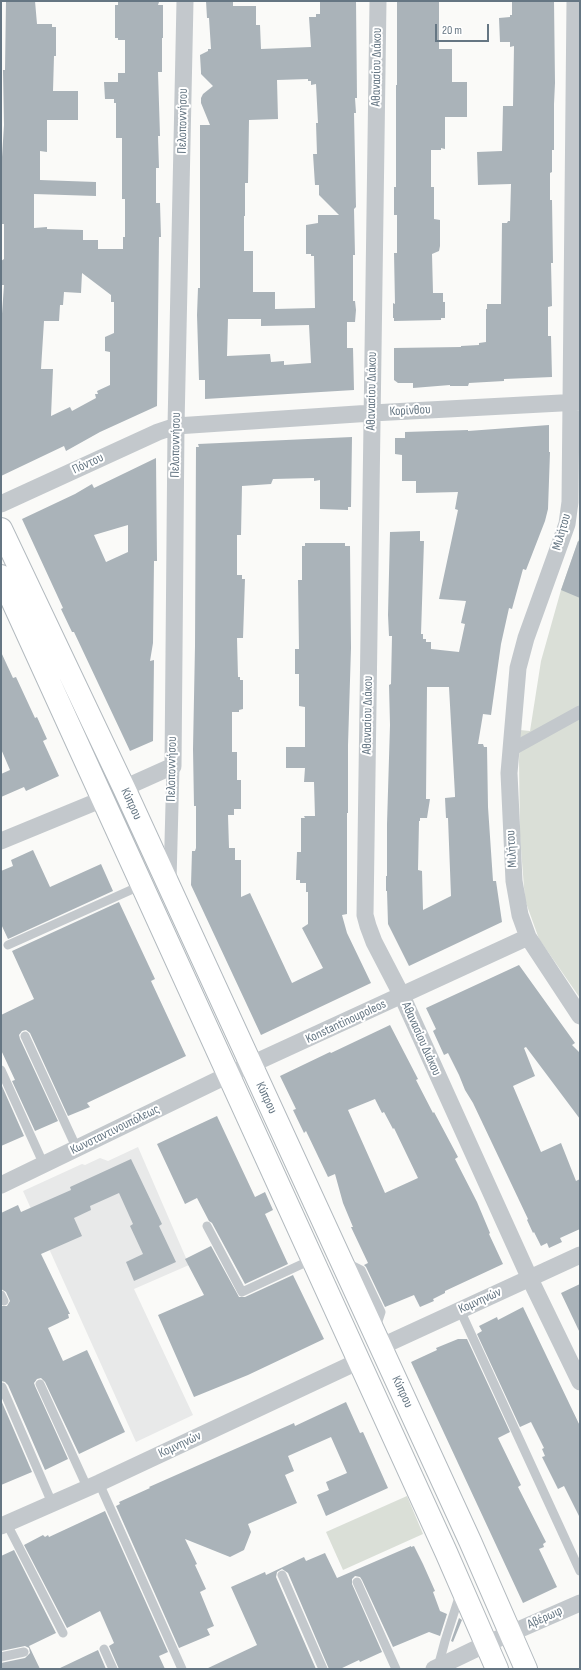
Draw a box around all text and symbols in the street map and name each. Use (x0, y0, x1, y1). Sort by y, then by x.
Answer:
scale bar (437, 16, 491, 42)
text: 20 m (442, 23, 462, 38)
street label: Αθανασίου Διάκου (369, 27, 385, 107)
street label: Πελοποννήσου (175, 88, 191, 154)
street label: Αθανασίου Διάκου (364, 351, 380, 431)
street label: Κορίνθου (389, 402, 431, 420)
street label: Πελοποννήσου (168, 412, 184, 478)
street label: Πόντου (70, 450, 106, 478)
street label: Μιλήτου (549, 512, 575, 552)
street label: Αθανασίου Διάκου (360, 675, 376, 755)
street label: Πελοποννήσου (164, 736, 180, 802)
street label: Κύπρου (117, 786, 145, 822)
street label: Μιλήτου (503, 830, 521, 868)
street label: Konstantinoupoleos (303, 997, 389, 1047)
street label: Αθανασίου Διάκου (398, 1000, 444, 1078)
street label: Κύπρου (252, 1080, 280, 1116)
street label: Κωνσταντινουπόλεως (68, 1102, 162, 1158)
street label: Κομνηνών (456, 1285, 504, 1317)
street label: Κύπρου (388, 1374, 416, 1410)
street label: Κομνηνών (156, 1428, 204, 1462)
street label: Αβέρωφ (525, 1603, 565, 1633)

